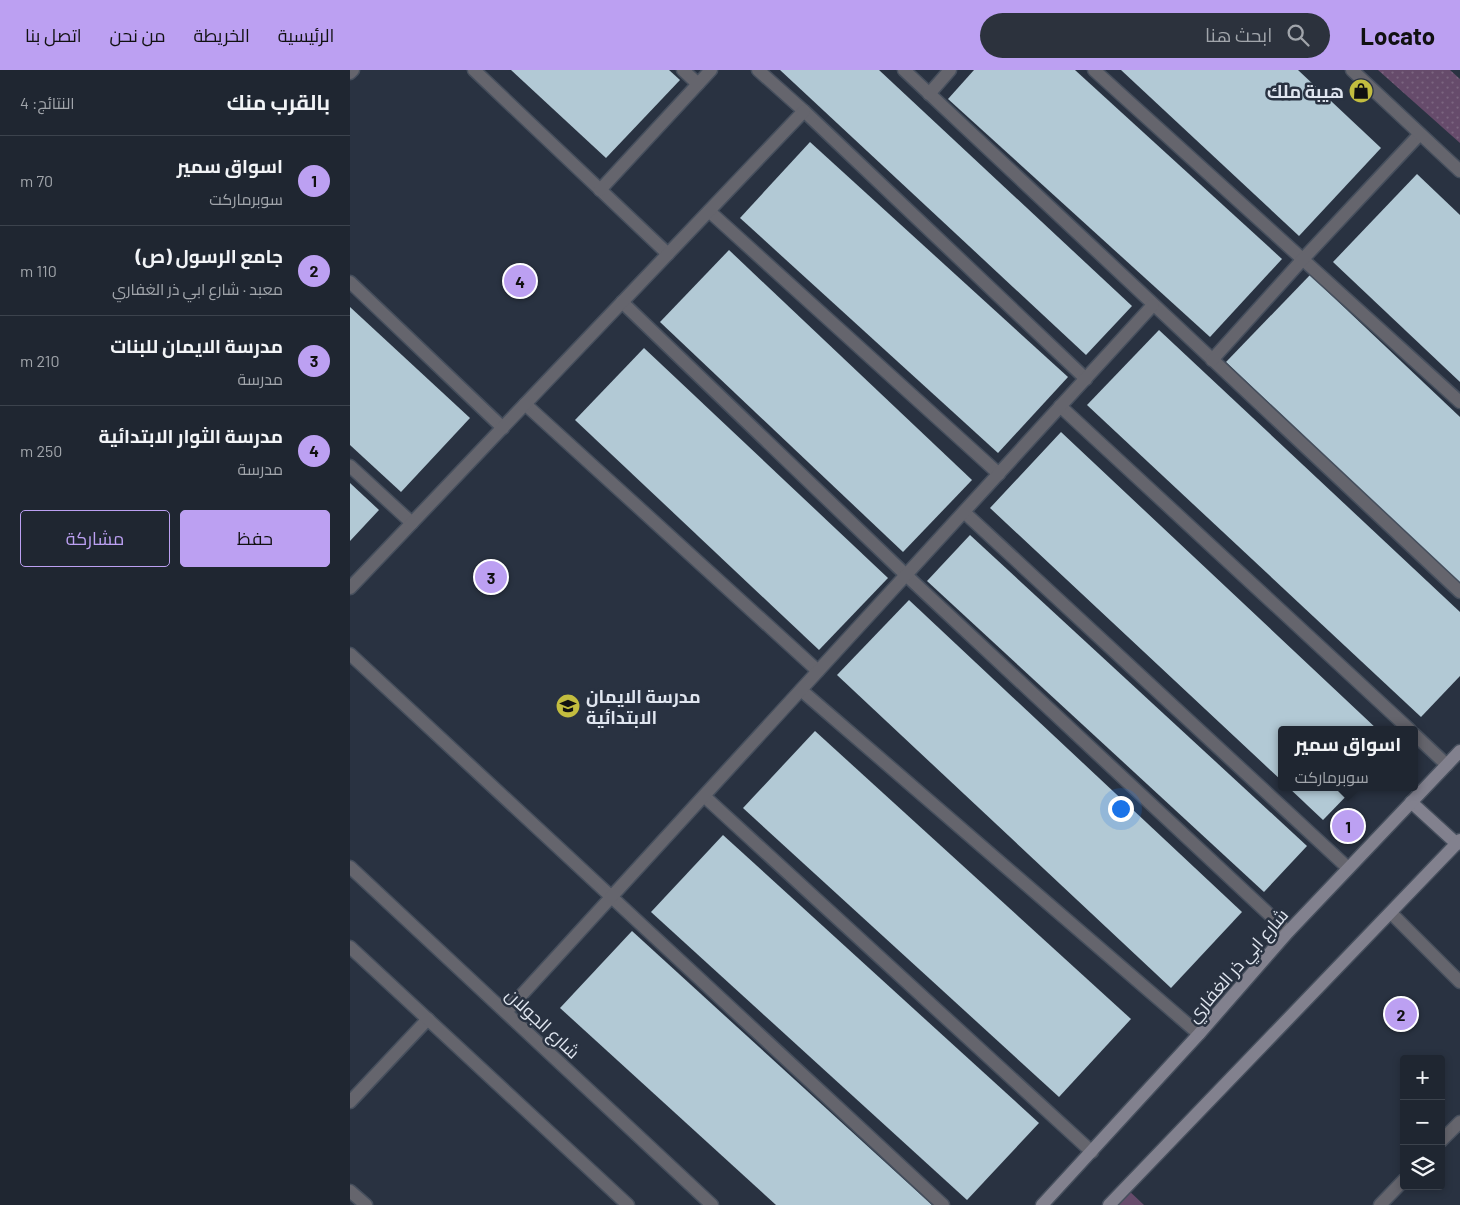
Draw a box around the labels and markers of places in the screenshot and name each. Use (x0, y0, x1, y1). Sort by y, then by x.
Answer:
shop icon: هيبة ملك (1348, 78, 1374, 104)
place label: هيبة ملك (1267, 80, 1344, 102)
pin: 4 (504, 262, 536, 300)
pin: 3 (475, 558, 507, 596)
place label: مدرسة الايمان الابتدائية (586, 685, 701, 728)
school or university icon: مدرسة الايمان الابتدائية (555, 693, 581, 719)
pin: 1 (1332, 807, 1364, 845)
pin: 2 (1385, 995, 1417, 1033)

